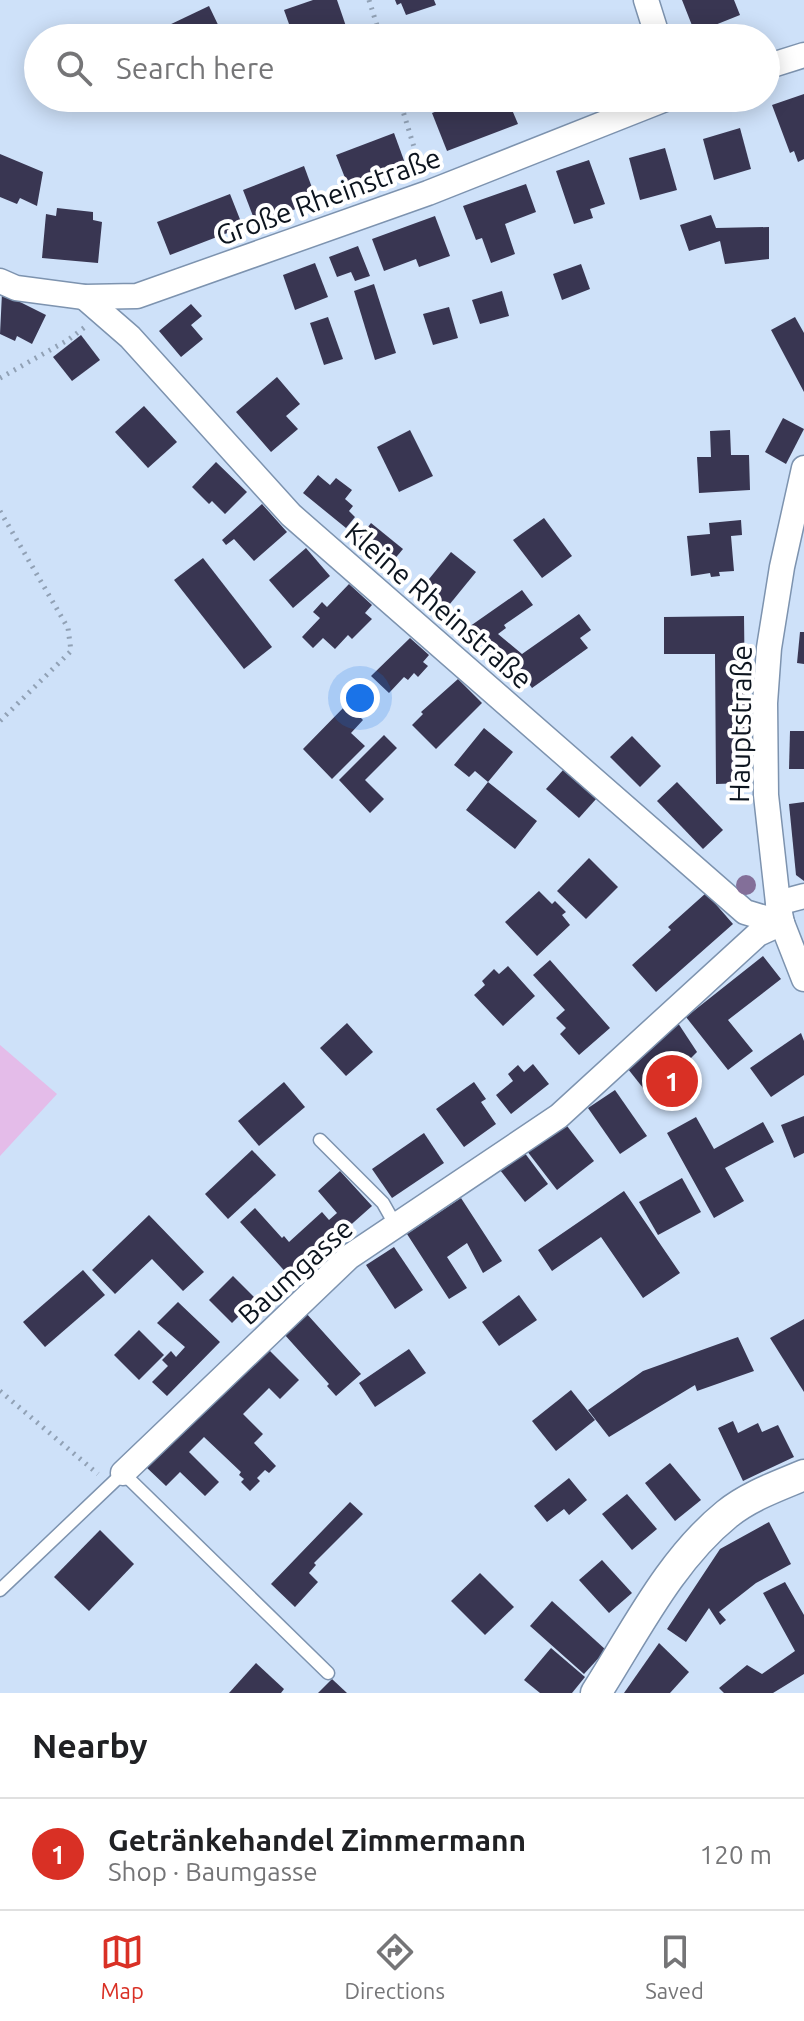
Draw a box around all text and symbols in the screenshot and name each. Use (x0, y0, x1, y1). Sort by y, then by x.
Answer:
search box (24, 24, 780, 112)
icon: search (52, 46, 96, 90)
text: Search here (116, 51, 275, 85)
street label: Große Rheinstraße (212, 141, 444, 251)
street label: Kleine Rheinstraße (340, 516, 538, 694)
street label: Hauptstraße (723, 645, 757, 803)
your location (340, 678, 380, 718)
pin: 1 (646, 1051, 698, 1111)
street label: Baumgasse (232, 1212, 358, 1330)
text: Nearby (32, 1726, 147, 1764)
text: Getränkehandel Zimmermann (108, 1823, 526, 1857)
text: 1 (51, 1840, 65, 1869)
text: 120 m (700, 1840, 772, 1869)
text: Shop · Baumgasse (108, 1857, 318, 1886)
tab: Map (100, 1930, 144, 2003)
tab: Directions (344, 1930, 445, 2003)
tab: Saved (645, 1930, 704, 2003)

